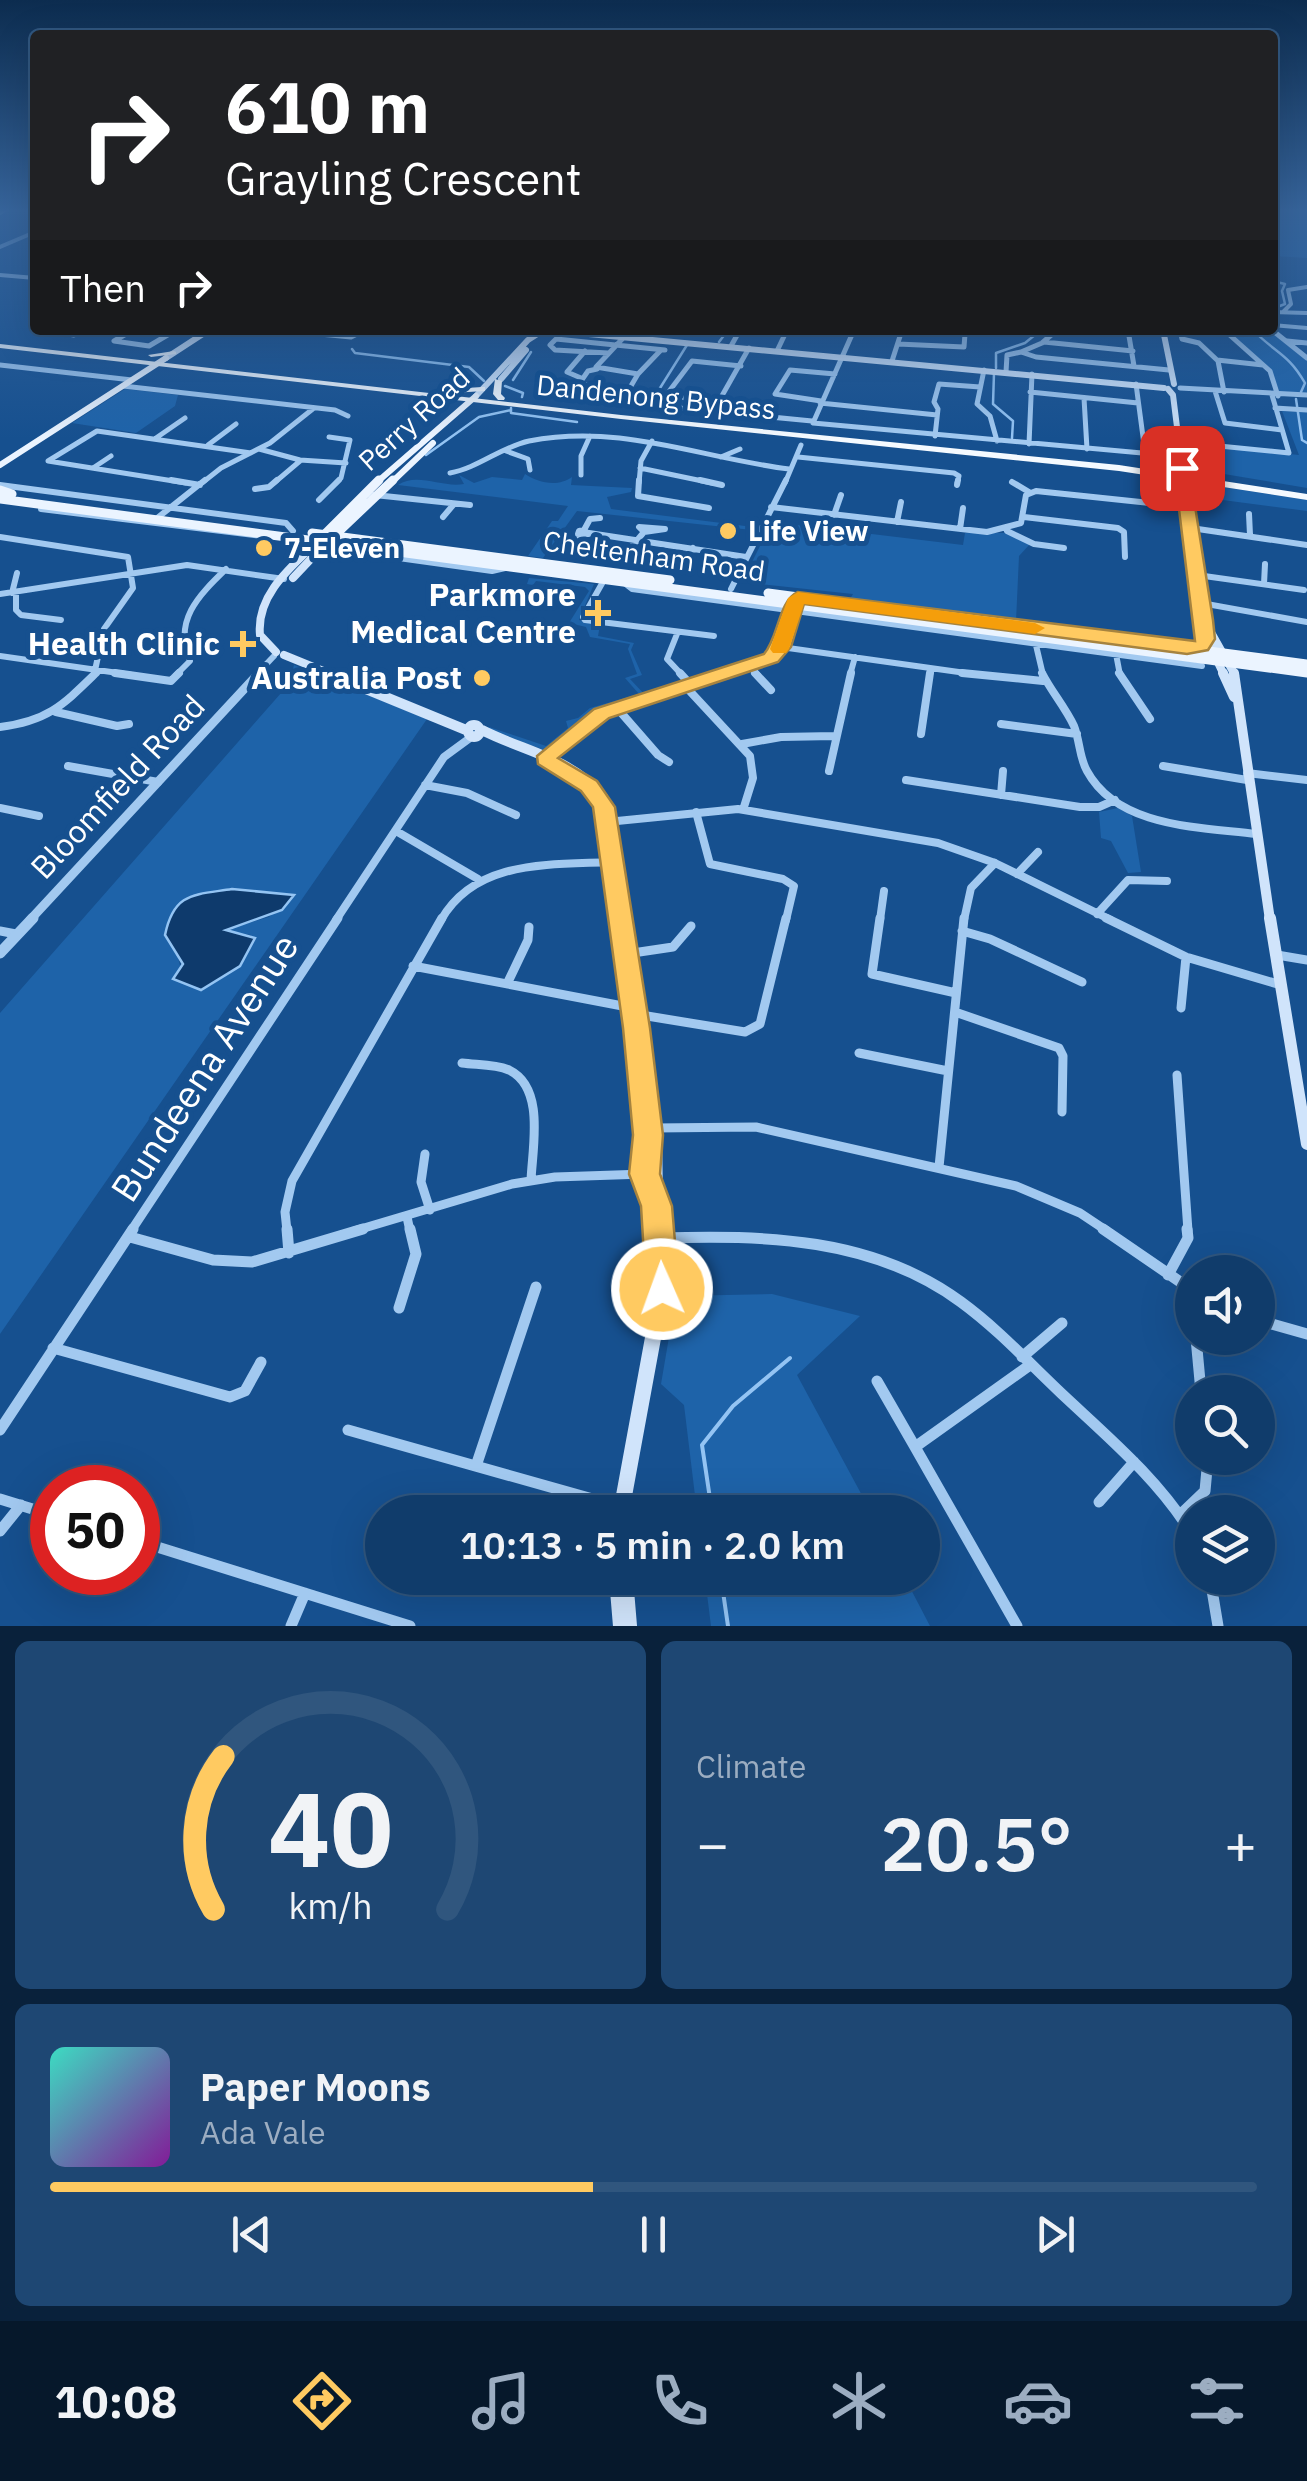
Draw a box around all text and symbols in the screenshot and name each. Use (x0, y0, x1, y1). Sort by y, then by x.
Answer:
text: 610 m (225, 61, 430, 152)
icon: right (60, 70, 190, 200)
text: Grayling Crescent (225, 149, 582, 207)
icon: right (166, 260, 221, 315)
text: Then (60, 263, 146, 312)
street label: Perry Road (350, 359, 477, 478)
street label: Dandenong Bypass (535, 366, 778, 427)
pin (1140, 426, 1225, 511)
icon: arrive (1155, 441, 1210, 496)
place label: Life View (748, 512, 869, 549)
marker: Life View (717, 520, 739, 542)
street label: Cheltenham Road (541, 522, 767, 589)
place label: 7-Eleven (284, 529, 400, 566)
marker: 7-Eleven (253, 537, 275, 559)
place label: Parkmore Medical Centre (350, 573, 576, 652)
marker: Parkmore Medical Centre (585, 600, 611, 626)
place label: Health Clinic (28, 622, 220, 664)
marker: Health Clinic (230, 631, 256, 657)
place label: Australia Post (251, 656, 462, 698)
marker: Australia Post (471, 667, 493, 689)
street label: Bloomfield Road (21, 685, 214, 887)
street label: Bundeena Avenue (99, 924, 309, 1210)
position arrow (610, 1237, 714, 1341)
map controls (1175, 1255, 1275, 1595)
button: sound (1175, 1255, 1275, 1355)
button: search (1175, 1375, 1275, 1475)
speed limit sign: 50 (30, 1465, 160, 1595)
button: layers (1175, 1495, 1275, 1595)
text: 10:13 · 5 min · 2.0 km (460, 1520, 845, 1569)
text: Climate (696, 1745, 806, 1787)
text: 40 (268, 1760, 393, 1896)
text: 20.5° (880, 1794, 1073, 1892)
text: − (696, 1808, 729, 1879)
text: + (1224, 1808, 1257, 1879)
text: km/h (288, 1882, 373, 1929)
text: Paper Moons (200, 2062, 431, 2111)
text: Ada Vale (200, 2111, 326, 2153)
icon: previous (224, 2207, 279, 2262)
icon: pause (626, 2207, 681, 2262)
icon: next (1028, 2207, 1083, 2262)
icon: directions (287, 2366, 357, 2436)
icon: music (466, 2366, 536, 2436)
icon: phone (645, 2366, 715, 2436)
icon: climate (824, 2366, 894, 2436)
icon: car (1003, 2366, 1073, 2436)
icon: filters (1182, 2366, 1252, 2436)
text: 10:08 (55, 2372, 177, 2430)

